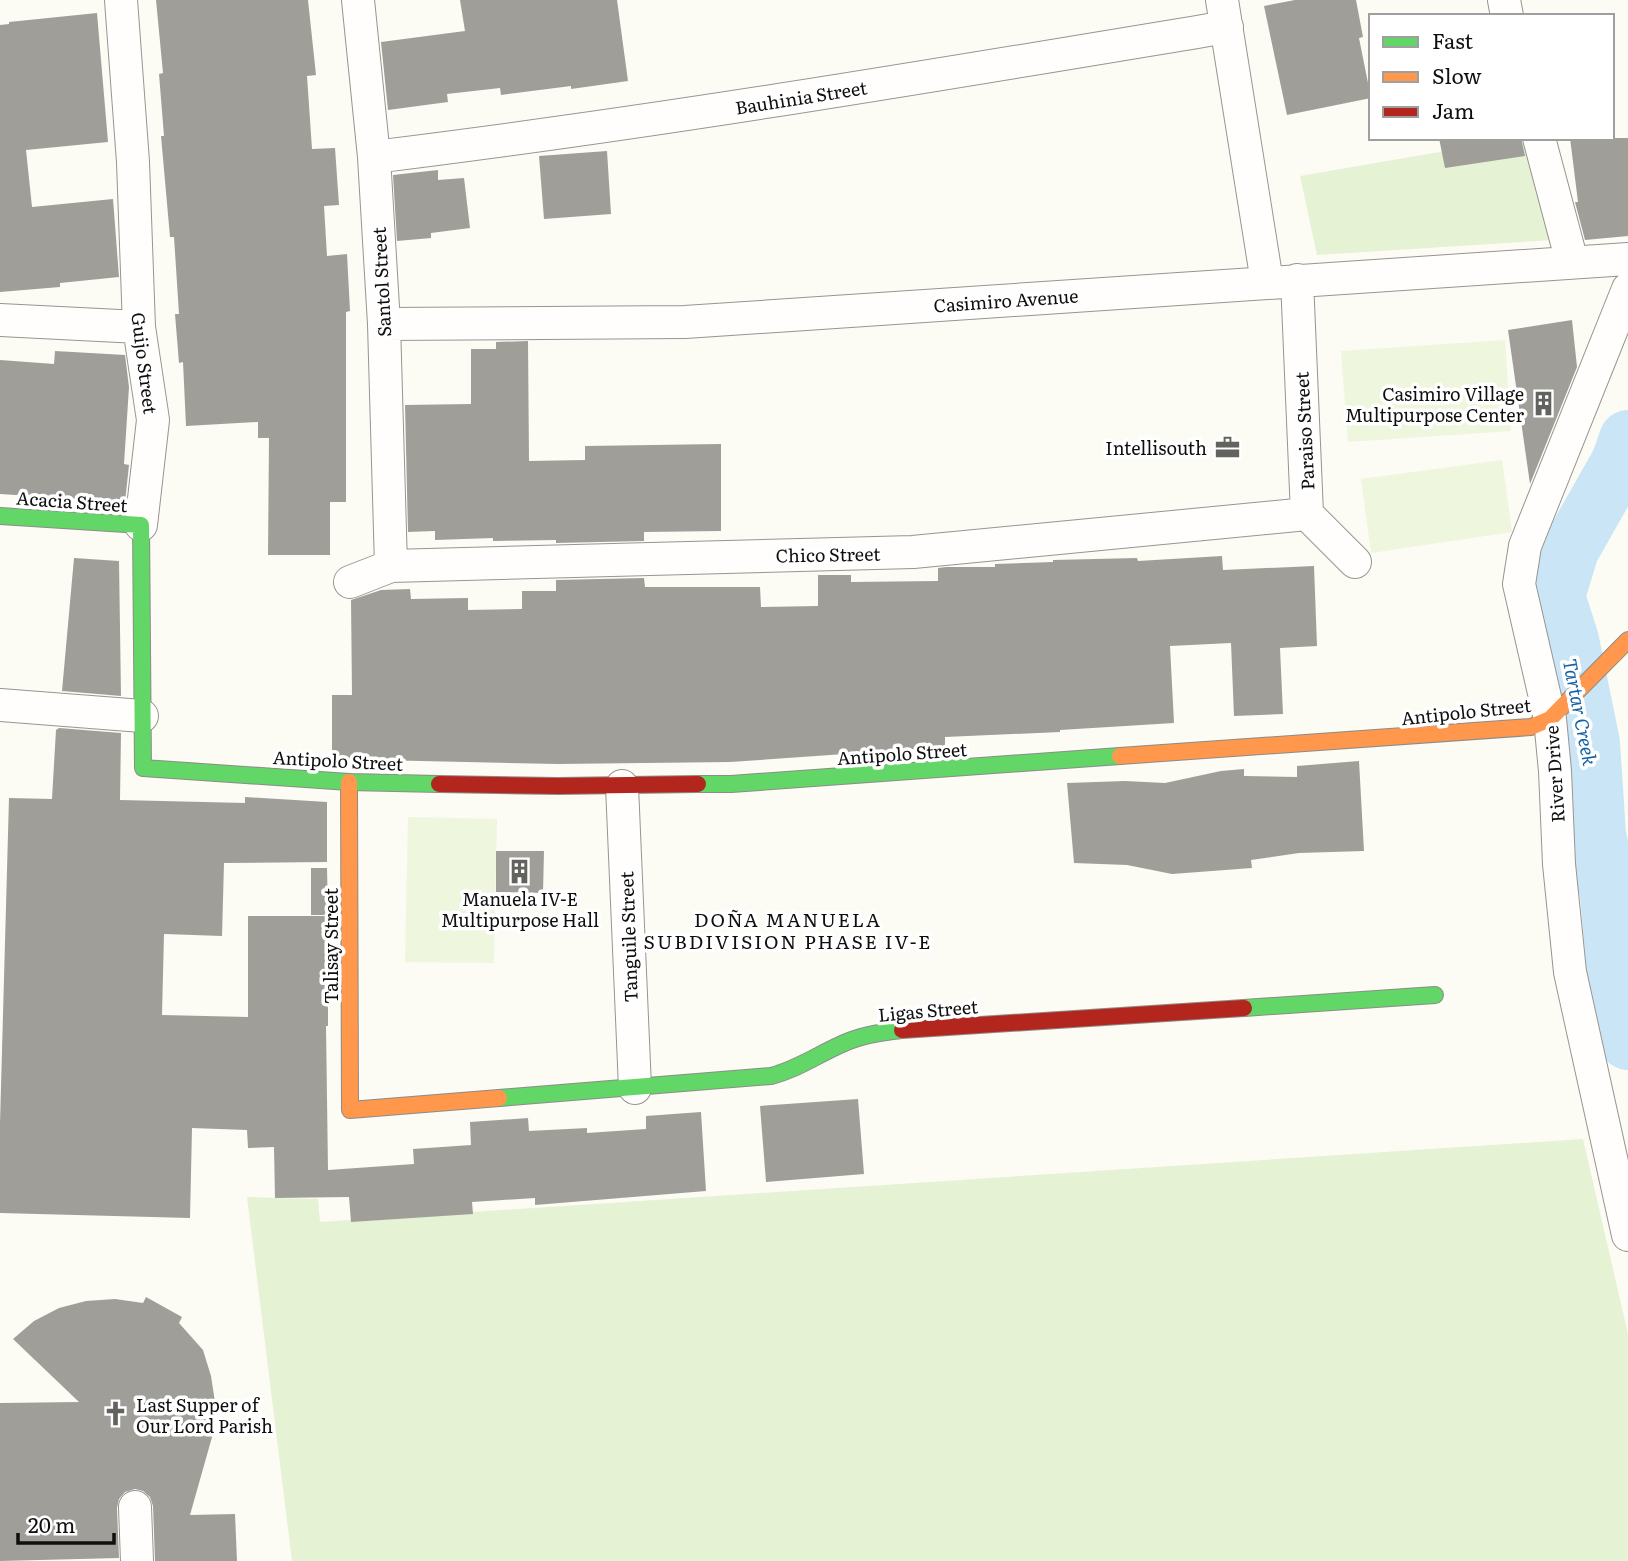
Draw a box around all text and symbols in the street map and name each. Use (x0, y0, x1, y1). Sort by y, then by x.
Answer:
legend (1369, 14, 1614, 140)
text: Fast (1432, 24, 1473, 55)
text: Slow (1432, 59, 1482, 90)
street label: Bauhinia Street (733, 73, 870, 121)
text: Jam (1432, 94, 1474, 125)
street label: Santol Street (365, 226, 397, 338)
street label: Casimiro Avenue (933, 281, 1079, 319)
street label: Guijo Street (125, 311, 165, 416)
street label: Paraiso Street (1287, 370, 1321, 491)
place label: Casimiro Village Multipurpose Center (1345, 380, 1524, 428)
building icon: Casimiro Village Multipurpose Center (1530, 389, 1558, 417)
office icon: Intellisouth (1213, 433, 1241, 461)
place label: Intellisouth (1105, 434, 1207, 461)
street label: Acacia Street (15, 484, 129, 518)
street label: Chico Street (775, 540, 881, 568)
water label: Tartar Creek (1557, 656, 1605, 768)
street label: Antipolo Street (1400, 691, 1533, 731)
street label: River Drive (1537, 725, 1571, 823)
street label: Antipolo Street (836, 735, 969, 771)
street label: Antipolo Street (272, 743, 405, 777)
building icon: Manuela IV-E Multipurpose Hall (506, 857, 534, 885)
street label: Tanguile Street (612, 870, 644, 1003)
place label: Manuela IV-E Multipurpose Hall (441, 885, 599, 933)
street label: Talisay Street (317, 887, 344, 1004)
district label: DOÑA MANUELA SUBDIVISION PHASE IV-E (644, 905, 932, 955)
street label: Ligas Street (877, 992, 980, 1028)
place label: Last Supper of Our Lord Parish (136, 1391, 273, 1439)
church icon: Last Supper of Our Lord Parish (102, 1400, 130, 1428)
scale bar (18, 1502, 114, 1546)
text: 20 m (28, 1508, 75, 1539)

